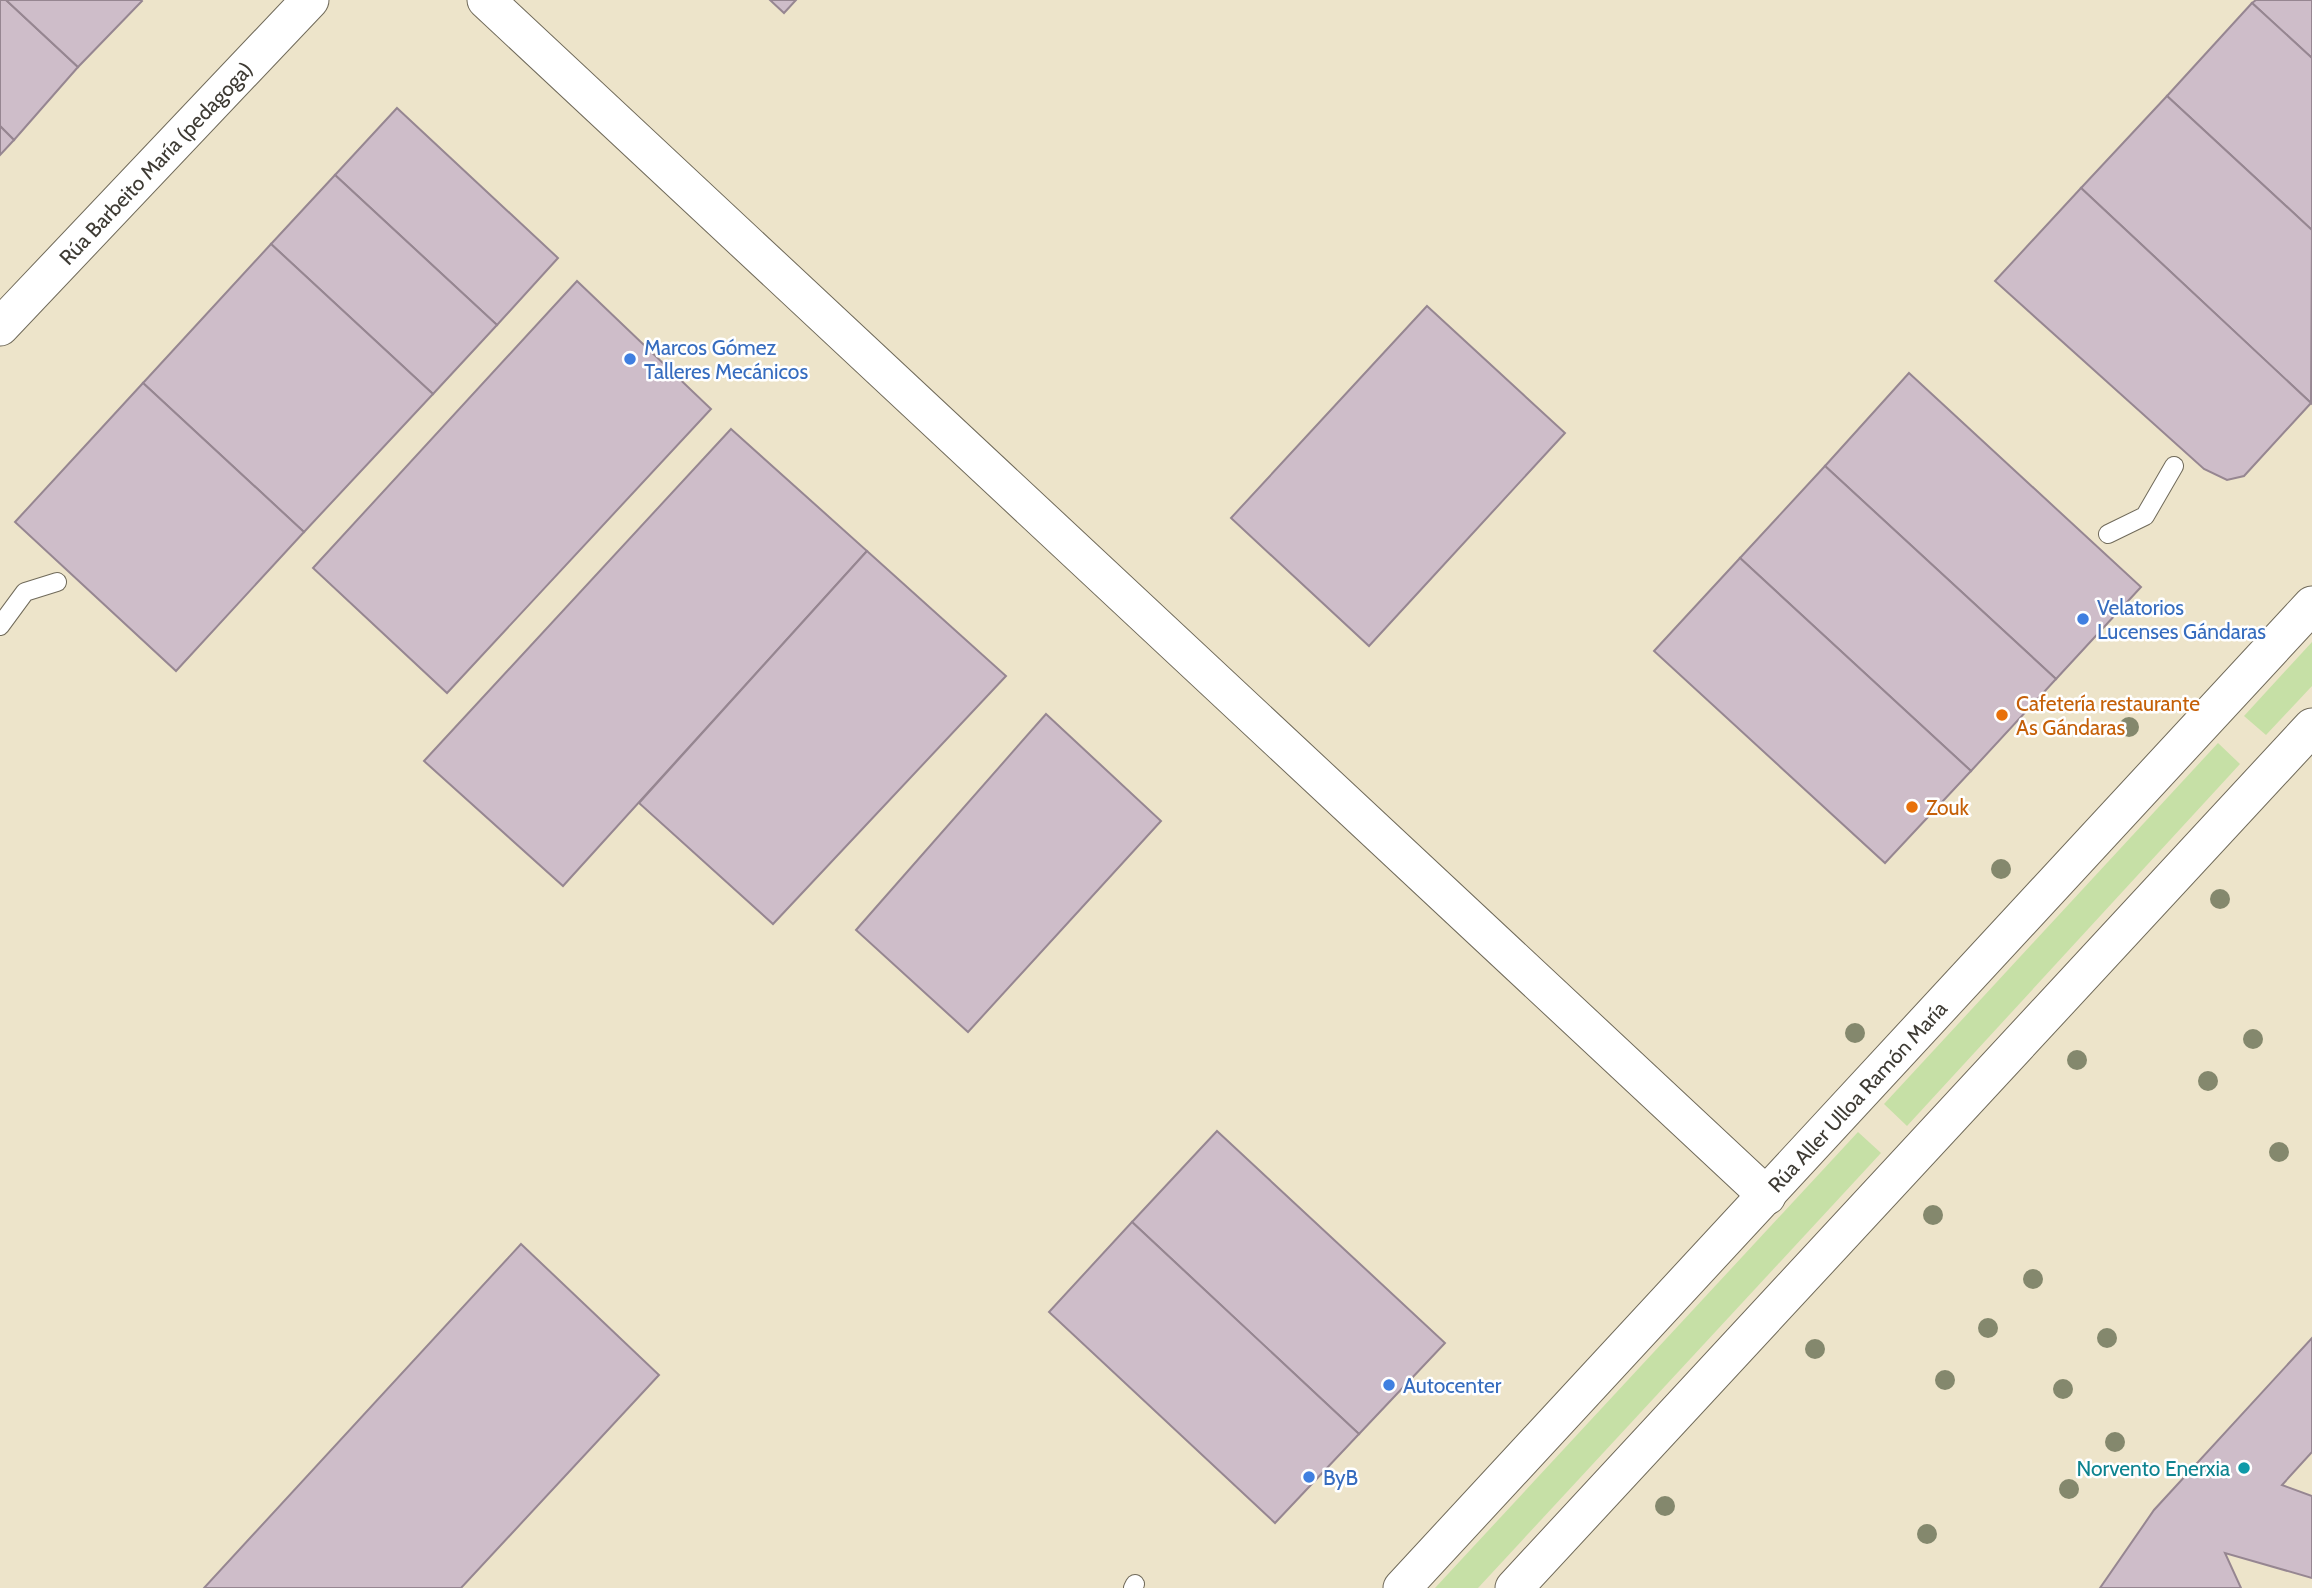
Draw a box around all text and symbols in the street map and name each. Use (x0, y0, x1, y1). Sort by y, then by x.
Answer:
street label: Rúa Barbeito María (pedagoga) (54, 56, 257, 270)
place label: Marcos Gómez Talleres Mecánicos (644, 335, 808, 384)
marker: Marcos Gómez Talleres Mecánicos (622, 351, 638, 367)
place label: Velatorios Lucenses Gándaras (2097, 595, 2266, 644)
marker: Velatorios Lucenses Gándaras (2075, 611, 2091, 627)
place label: Cafetería restaurante As Gándaras (2016, 691, 2200, 740)
marker: Cafetería restaurante As Gándaras (1994, 707, 2010, 723)
place label: Zouk (1926, 795, 1969, 820)
marker: Zouk (1904, 799, 1920, 815)
street label: Rúa Aller Ulloa Ramón María (1763, 996, 1952, 1197)
place label: Autocenter (1403, 1373, 1502, 1398)
marker: Autocenter (1381, 1377, 1397, 1393)
place label: Norvento Enerxia (2077, 1456, 2230, 1481)
marker: Norvento Enerxia (2236, 1460, 2252, 1476)
place label: ByB (1323, 1465, 1358, 1490)
marker: ByB (1301, 1469, 1317, 1485)

